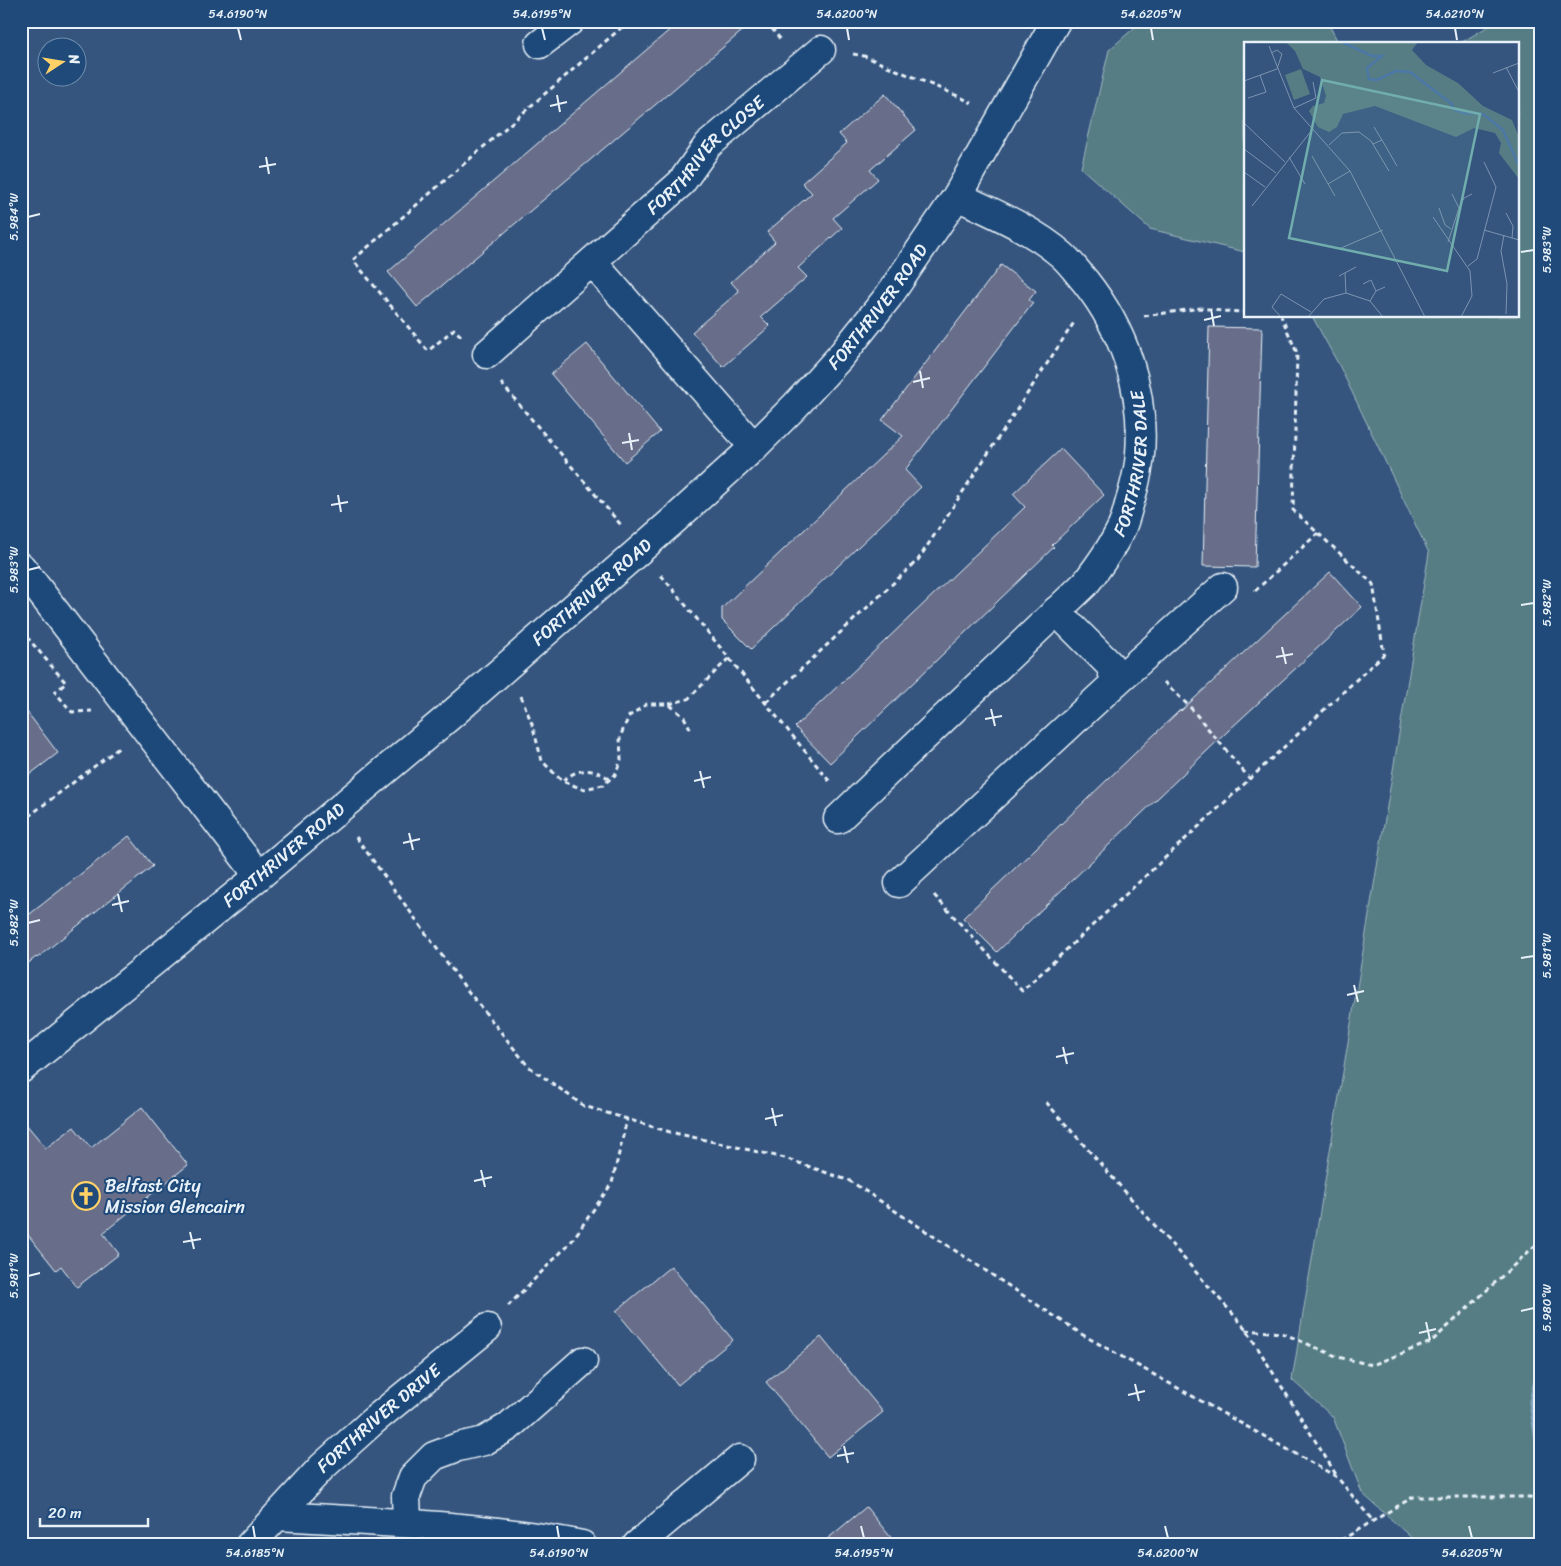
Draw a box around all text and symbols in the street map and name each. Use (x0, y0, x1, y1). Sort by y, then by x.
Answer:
text: 54.6190°N (209, 3, 268, 25)
text: 54.6195°N (513, 3, 572, 25)
text: 54.6200°N (817, 3, 878, 25)
text: 54.6205°N (1121, 3, 1182, 25)
text: 54.6210°N (1426, 3, 1485, 25)
north arrow (38, 38, 88, 88)
inset map (1244, 42, 1518, 318)
text: N (61, 51, 88, 67)
street label: FORTHRIVER CLOSE (639, 87, 773, 223)
text: 5.984°W (3, 193, 25, 241)
text: 5.983°W (1536, 226, 1558, 273)
street label: FORTHRIVER ROAD (819, 236, 936, 377)
street label: FORTHRIVER DALE (1104, 387, 1157, 542)
street label: FORTHRIVER ROAD (524, 530, 660, 654)
text: 5.983°W (3, 546, 25, 593)
text: 5.982°W (1536, 579, 1558, 626)
street label: FORTHRIVER ROAD (215, 794, 353, 916)
text: 5.982°W (3, 899, 25, 946)
text: 5.981°W (1536, 933, 1558, 979)
place label: Belfast City Mission Glencairn (105, 1170, 245, 1223)
church icon: Belfast City Mission Glencairn (71, 1181, 101, 1211)
text: 5.981°W (3, 1253, 25, 1299)
text: 5.980°W (1536, 1283, 1558, 1332)
street label: FORTHRIVER DRIVE (309, 1355, 449, 1481)
scale bar (40, 1496, 148, 1528)
text: 20 m (48, 1500, 82, 1526)
text: 54.6185°N (226, 1542, 285, 1564)
text: 54.6190°N (530, 1542, 589, 1564)
text: 54.6195°N (835, 1542, 894, 1564)
text: 54.6200°N (1138, 1542, 1199, 1564)
text: 54.6205°N (1442, 1542, 1503, 1564)

